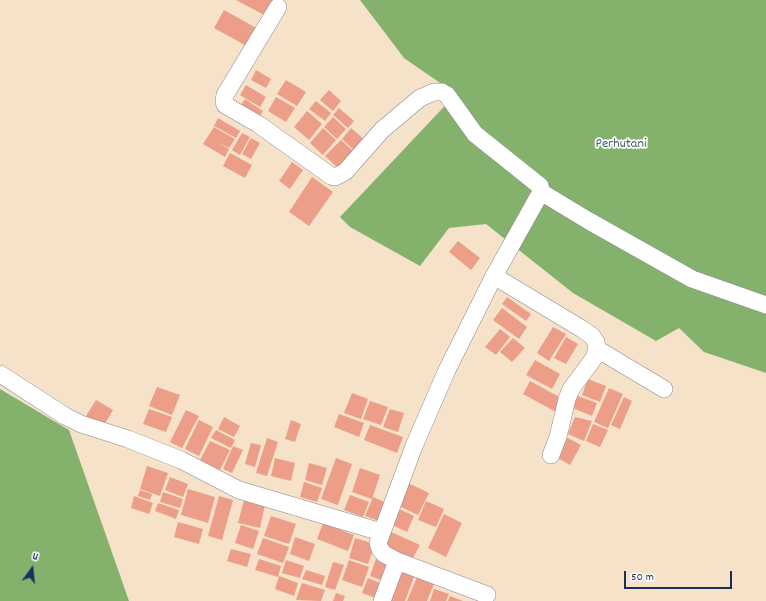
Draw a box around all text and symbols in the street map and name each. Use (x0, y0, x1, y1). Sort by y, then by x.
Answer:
park label: Perhutani (596, 137, 646, 153)
north arrow (12, 549, 52, 589)
text: U (30, 549, 40, 566)
scale bar (626, 563, 734, 589)
text: 50 m (631, 569, 654, 586)

